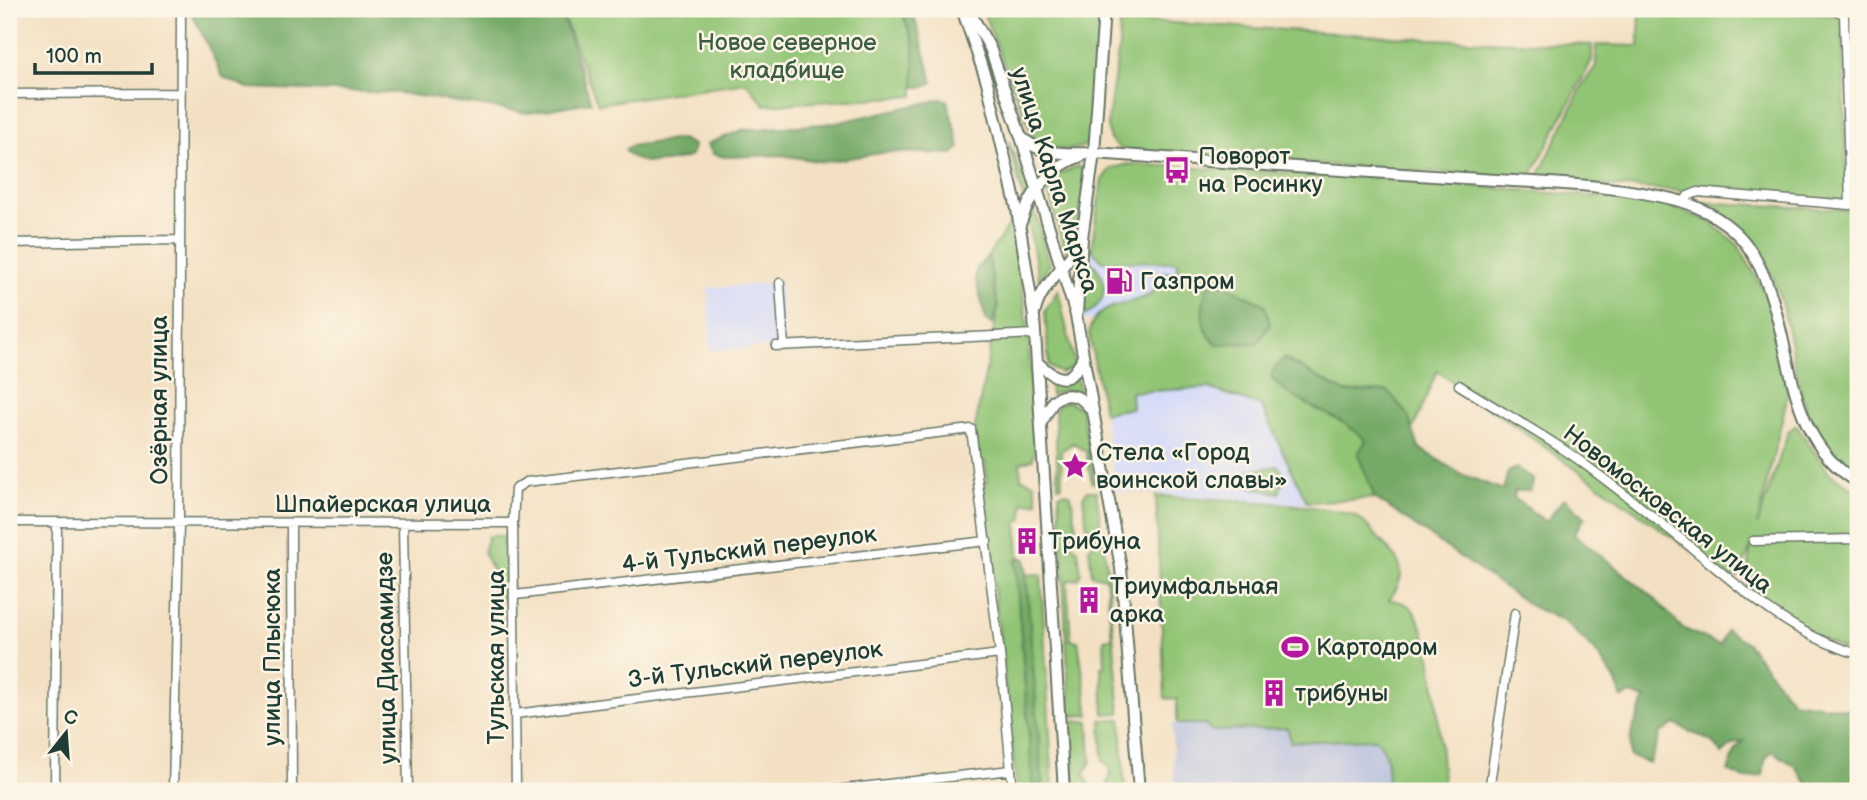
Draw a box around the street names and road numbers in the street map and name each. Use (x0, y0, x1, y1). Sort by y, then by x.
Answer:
street label: улица Карла Маркса (1004, 63, 1105, 297)
street label: Озёрная улица (145, 315, 174, 485)
street label: Новомосковская улица (1557, 419, 1778, 600)
street label: Шпайерская улица (275, 490, 491, 519)
street label: 4-й Тульский переулок (620, 519, 878, 580)
street label: улица Диасамидзе (370, 552, 403, 764)
street label: улица Плысюка (258, 568, 287, 746)
street label: Тульская улица (482, 569, 511, 745)
street label: 3-й Тульский переулок (626, 634, 884, 695)

